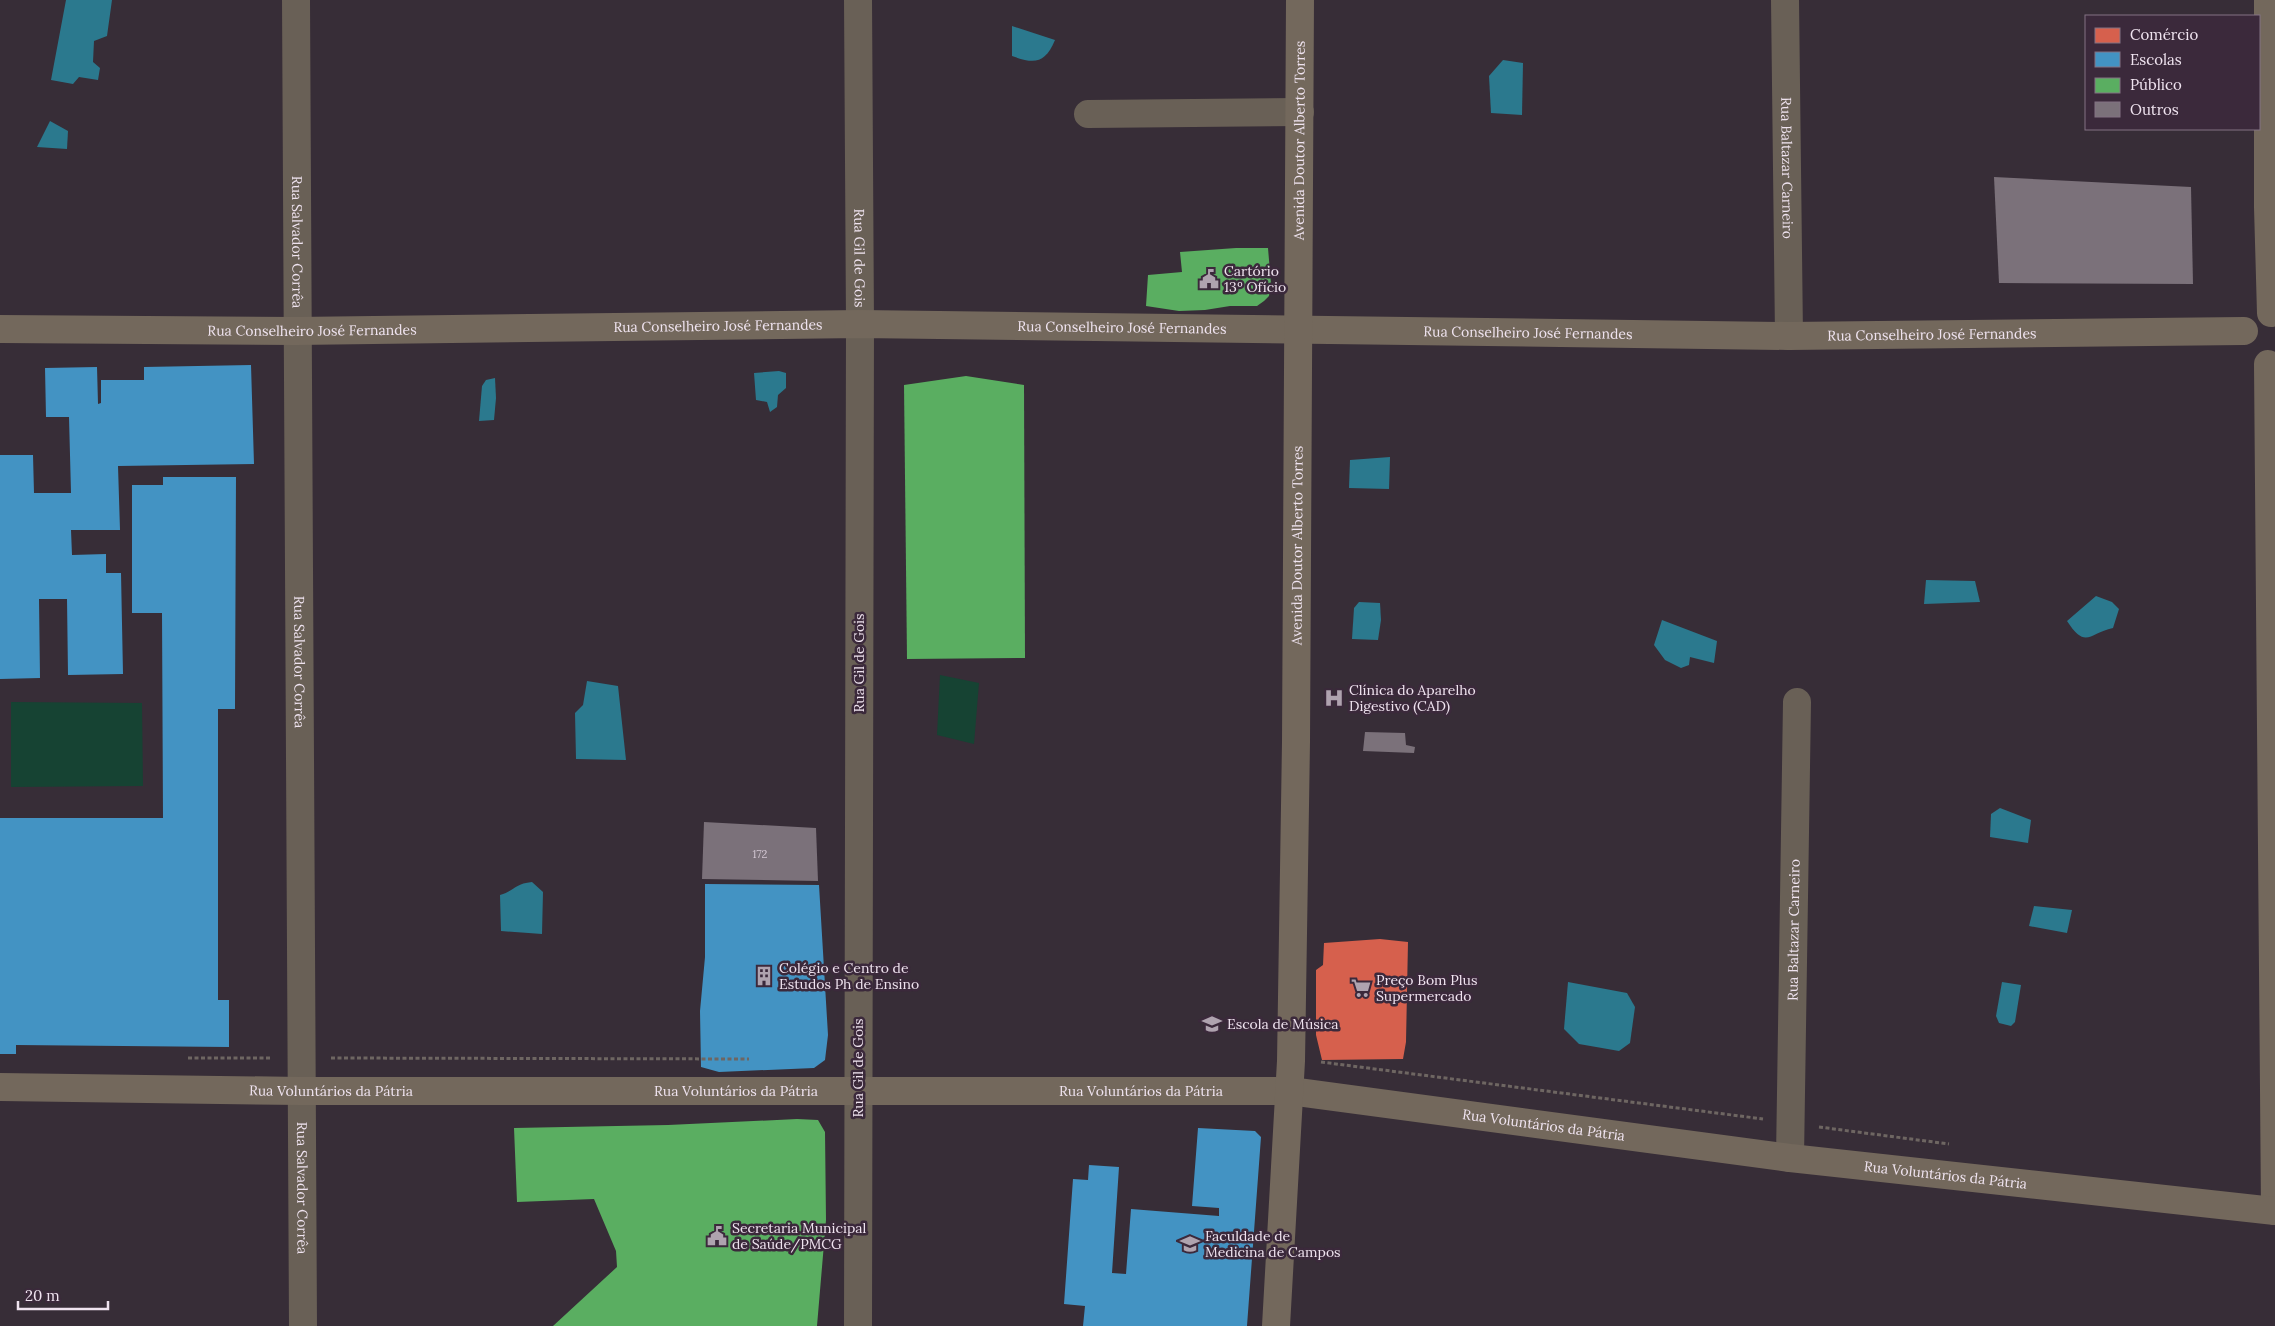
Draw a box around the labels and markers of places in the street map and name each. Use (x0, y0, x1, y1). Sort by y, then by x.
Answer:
place label: Cartório 13º Ofício (1224, 262, 1286, 296)
public building icon: Cartório 13º Ofício (1198, 268, 1220, 290)
place label: Clínica do Aparelho Digestivo (CAD) (1349, 681, 1476, 715)
hospital icon: Clínica do Aparelho Digestivo (CAD) (1323, 687, 1345, 709)
place label: Colégio e Centro de Estudos Ph de Ensino (779, 959, 919, 993)
building icon: Colégio e Centro de Estudos Ph de Ensino (753, 965, 775, 987)
place label: Preço Bom Plus Supermercado (1376, 971, 1477, 1005)
supermarket icon: Preço Bom Plus Supermercado (1350, 977, 1372, 999)
school or university icon: Escola de Música (1201, 1013, 1223, 1035)
place label: Escola de Música (1227, 1015, 1338, 1033)
place label: Secretaria Municipal de Saúde/PMCG (732, 1219, 867, 1253)
public building icon: Secretaria Municipal de Saúde/PMCG (706, 1225, 728, 1247)
place label: Faculdade de Medicina de Campos (1205, 1227, 1341, 1261)
school or university icon: Faculdade de Medicina de Campos (1179, 1233, 1201, 1255)

